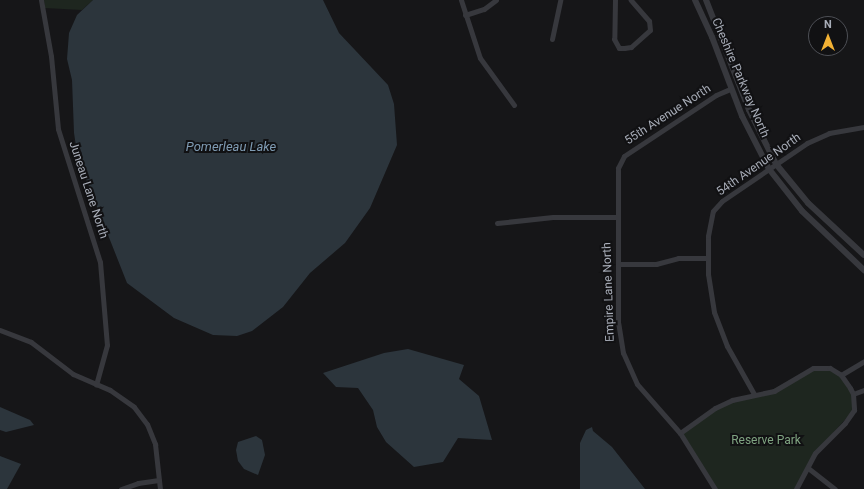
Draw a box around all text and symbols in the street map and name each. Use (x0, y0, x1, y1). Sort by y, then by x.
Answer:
street label: Cheshire Parkway North (708, 16, 772, 140)
north arrow (808, 16, 848, 56)
text: N (824, 18, 832, 31)
street label: 55th Avenue North (622, 82, 714, 148)
street label: 54th Avenue North (714, 131, 804, 199)
street label: Juneau Lane North (65, 139, 111, 241)
water label: Pomerleau Lake (186, 139, 276, 155)
street label: Empire Lane North (600, 242, 618, 342)
park label: Reserve Park (731, 434, 801, 448)

